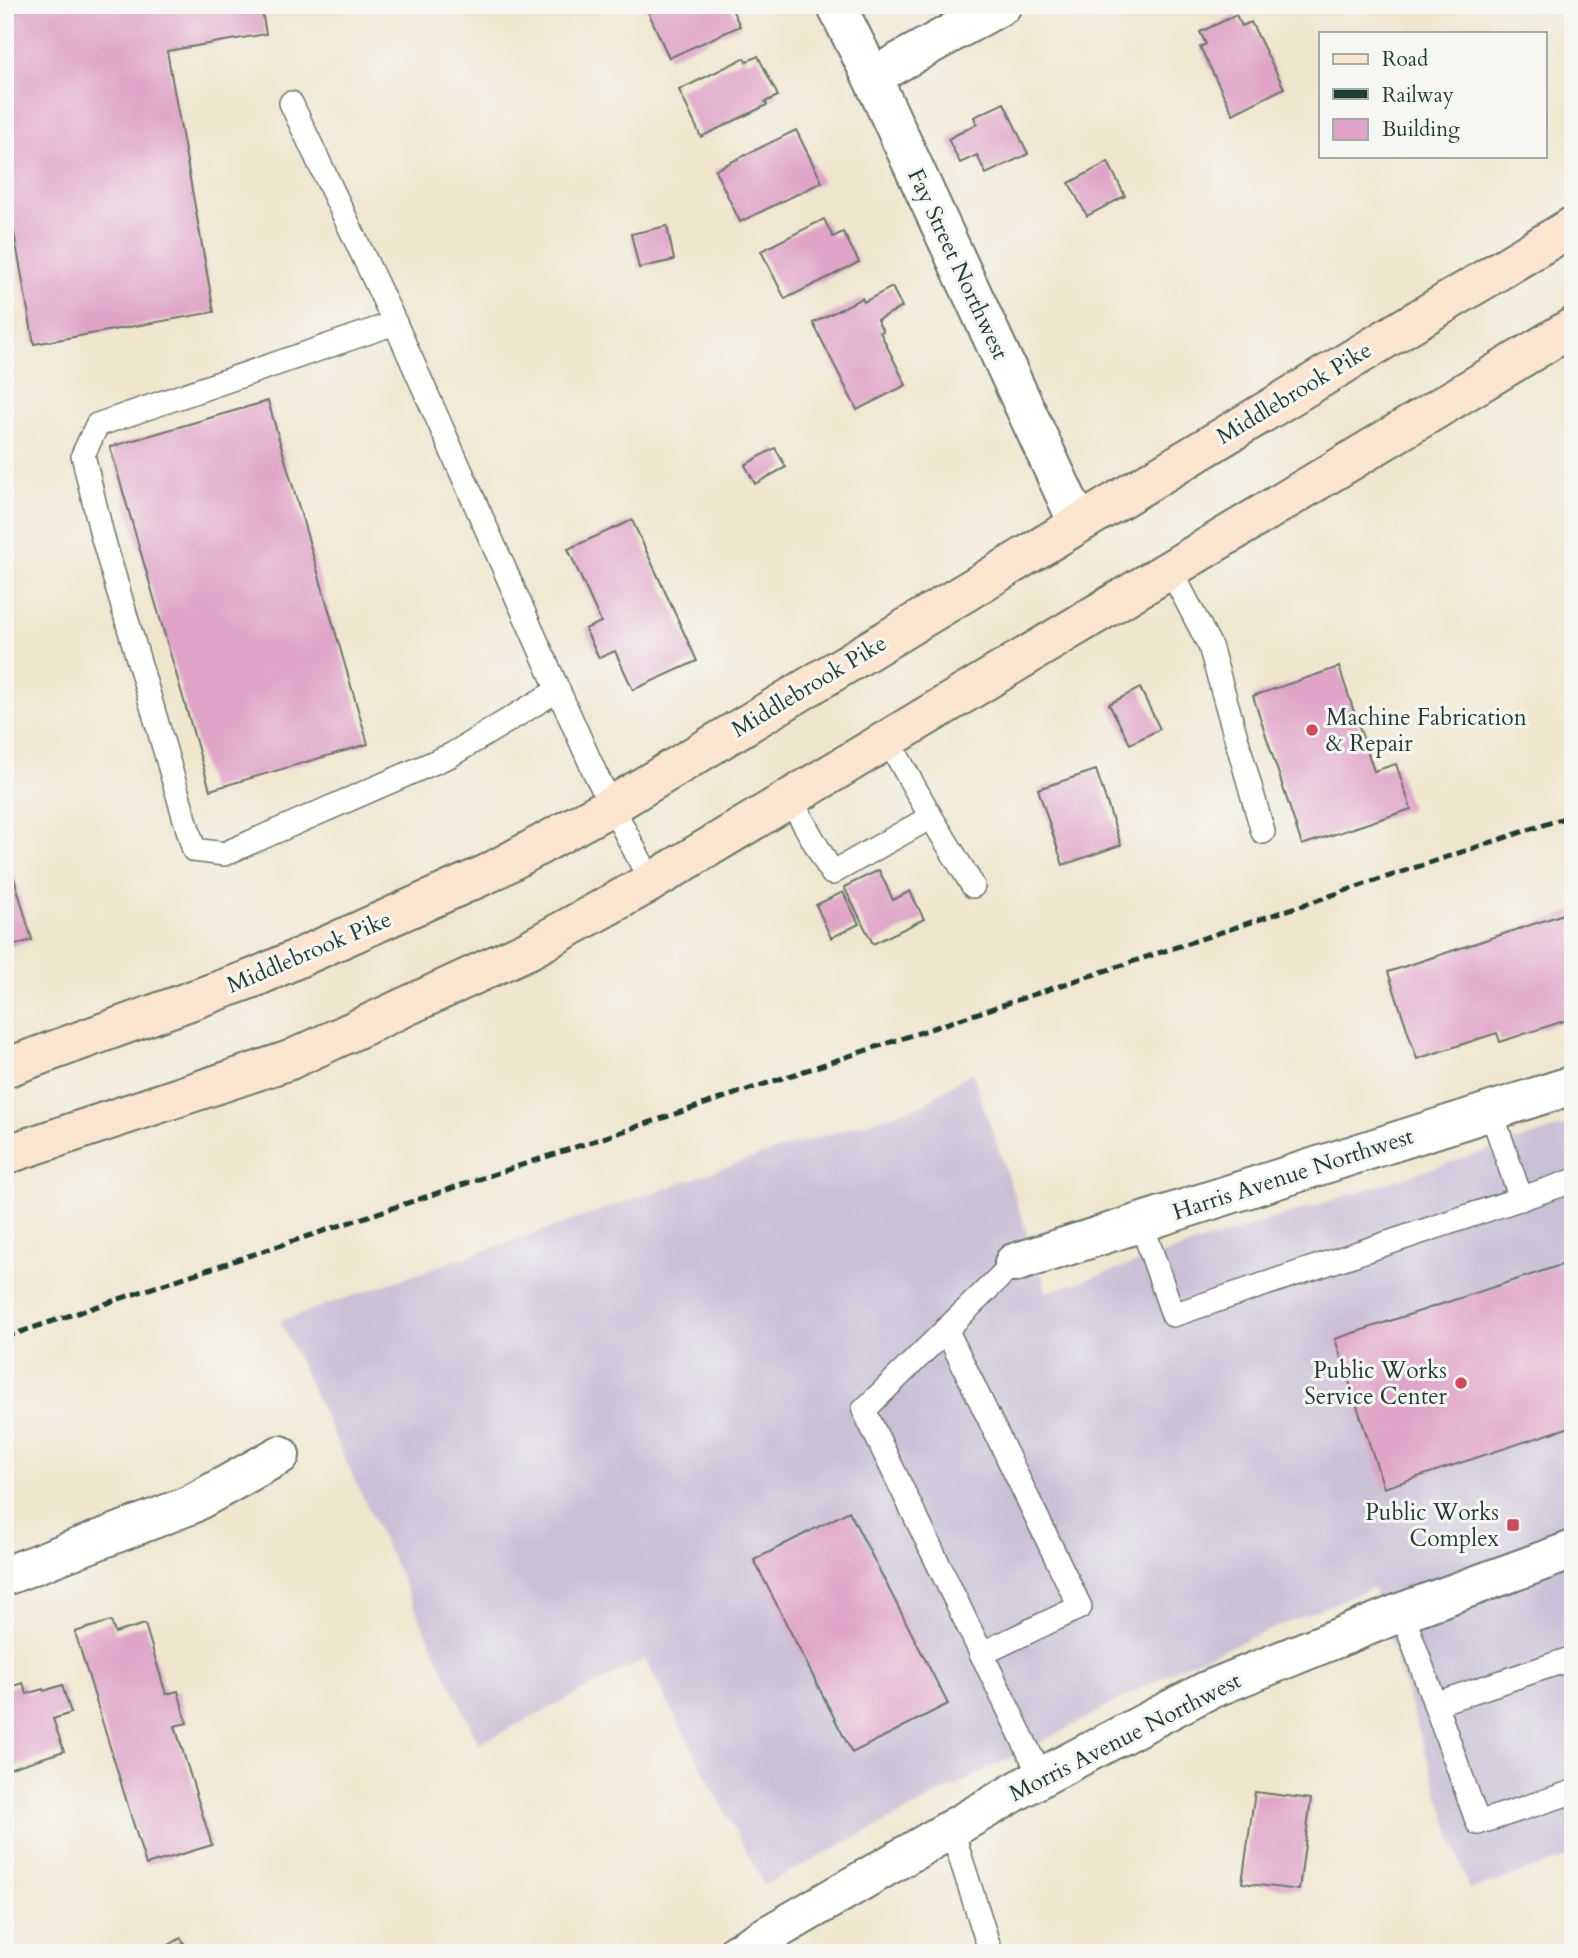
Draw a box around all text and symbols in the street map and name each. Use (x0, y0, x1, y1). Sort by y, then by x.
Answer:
legend (1319, 32, 1546, 158)
text: Road (1382, 45, 1428, 74)
text: Railway (1382, 81, 1454, 110)
text: Building (1382, 115, 1460, 144)
street label: Fay Street Northwest (900, 164, 1016, 364)
street label: Middlebrook Pike (1211, 334, 1377, 452)
street label: Middlebrook Pike (726, 627, 892, 745)
place label: Machine Fabrication & Repair (1326, 702, 1527, 759)
marker: Machine Fabrication & Repair (1304, 722, 1320, 738)
street label: Middlebrook Pike (222, 903, 396, 1001)
street label: Harris Avenue Northwest (1169, 1120, 1417, 1228)
place label: Public Works Service Center (1304, 1355, 1448, 1412)
marker: Public Works Service Center (1453, 1375, 1469, 1391)
place label: Public Works Complex (1365, 1497, 1500, 1554)
marker: Public Works Complex (1505, 1517, 1521, 1533)
street label: Morris Avenue Northwest (1004, 1665, 1246, 1809)

